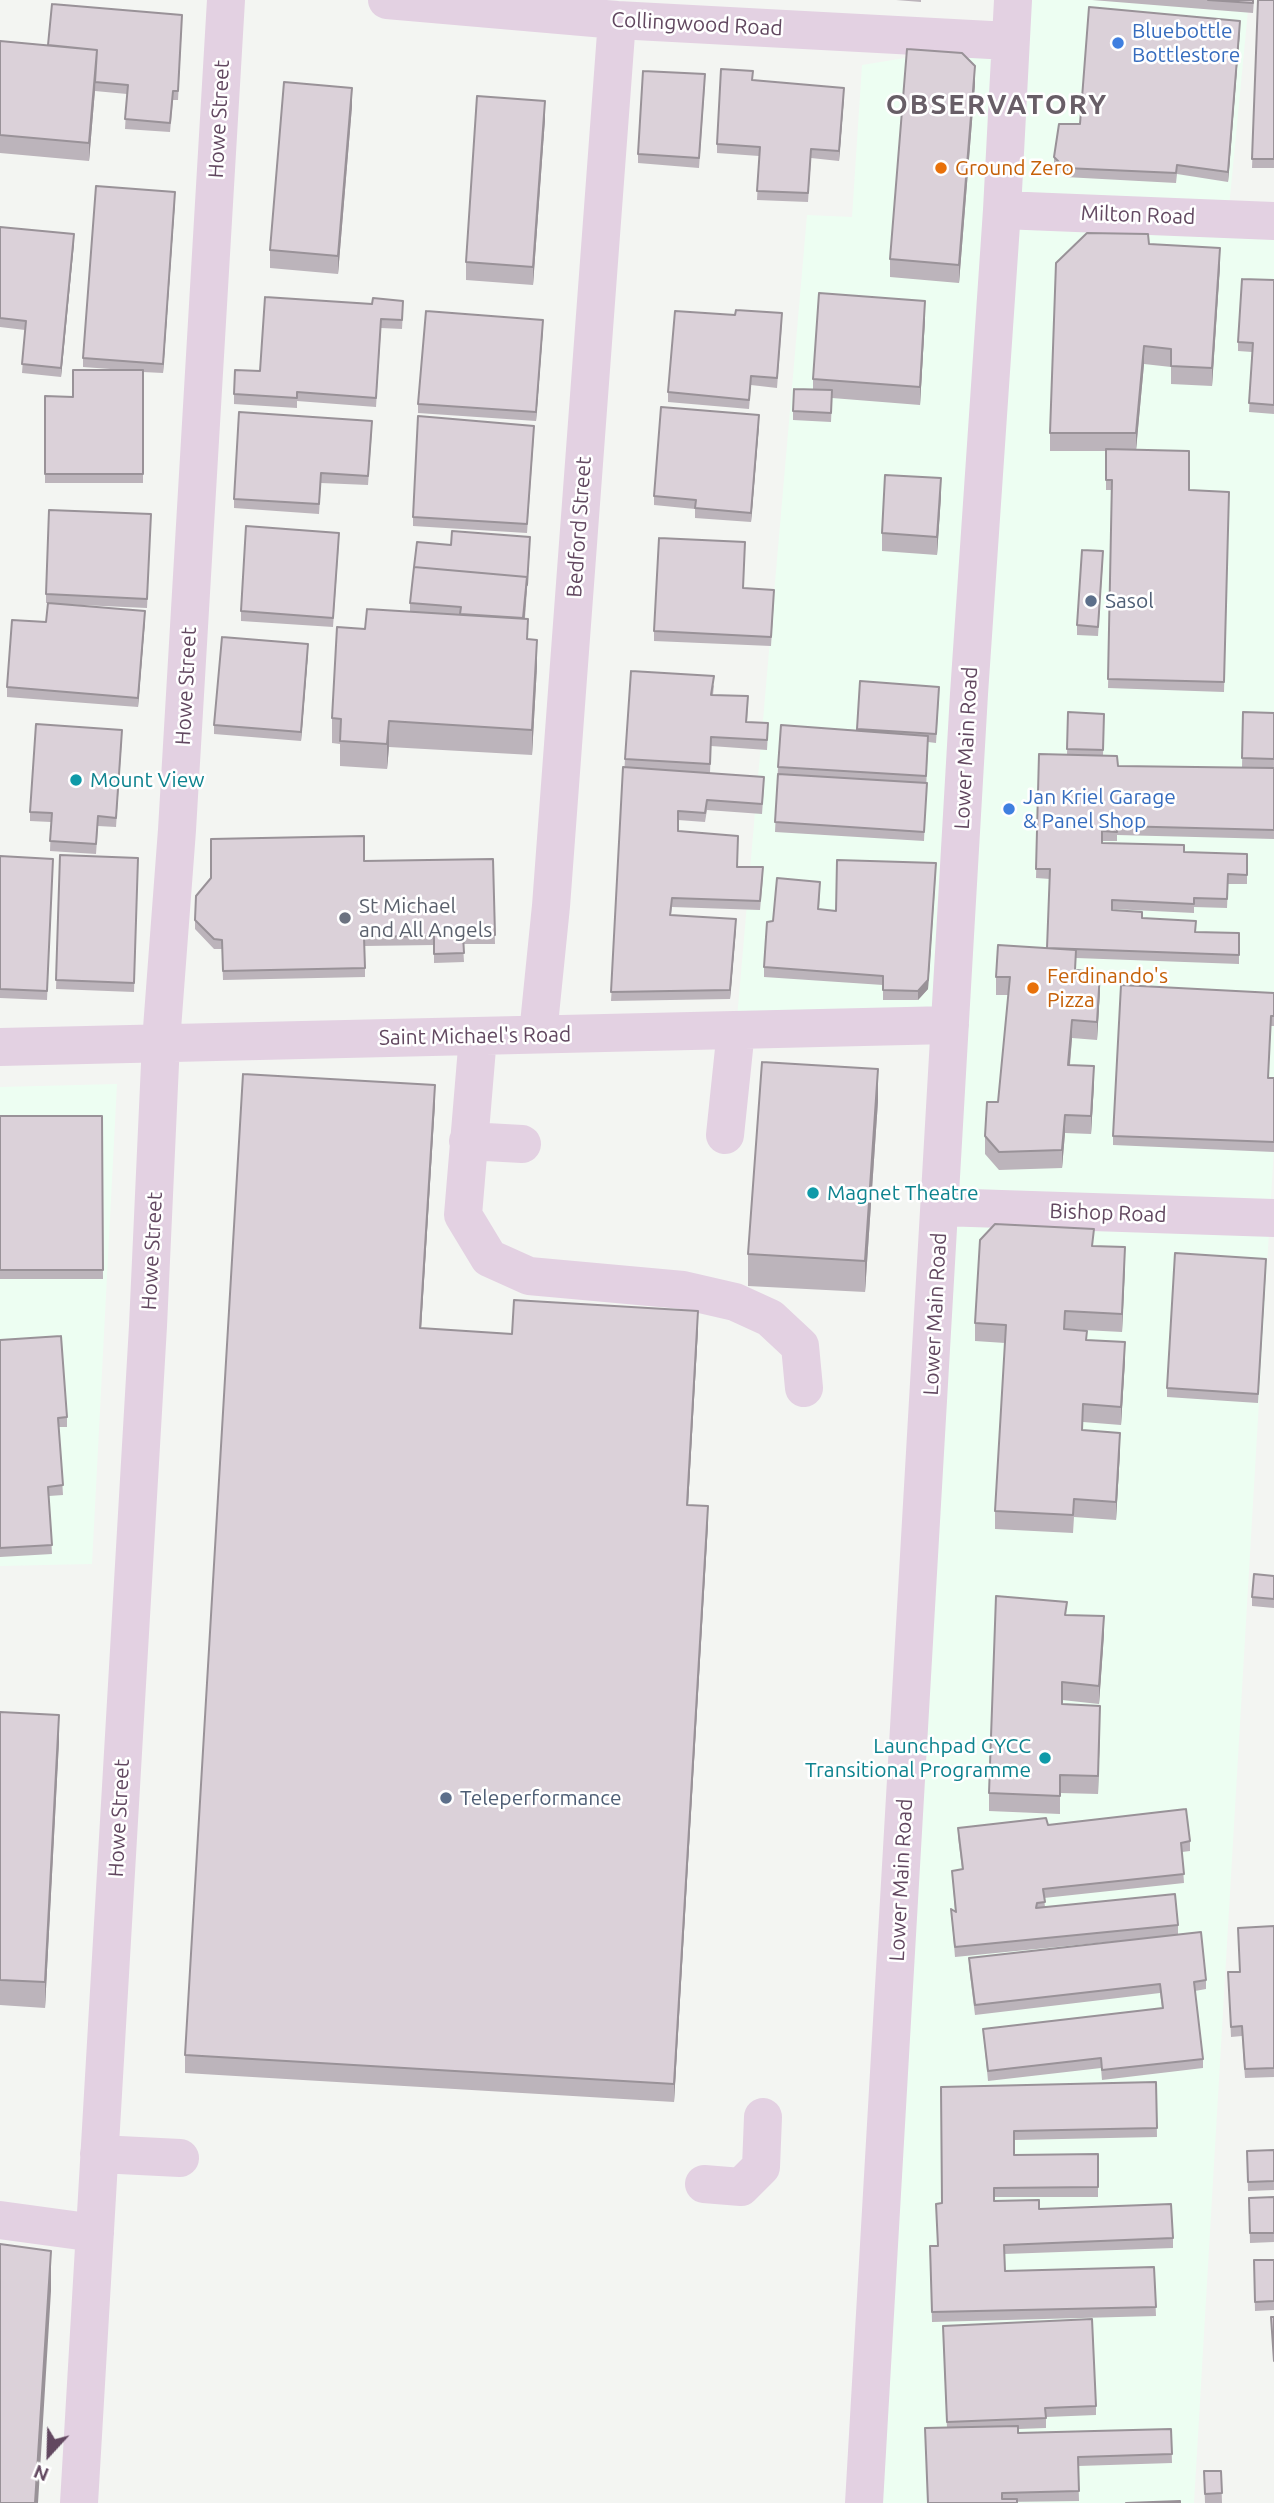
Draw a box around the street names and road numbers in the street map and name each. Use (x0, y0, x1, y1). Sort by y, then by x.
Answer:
street label: Collingwood Road (611, 7, 783, 41)
street label: Howe Street (203, 59, 235, 179)
street label: Milton Road (1080, 200, 1196, 230)
street label: Bedford Street (562, 456, 596, 598)
street label: Howe Street (170, 626, 202, 746)
street label: Lower Main Road (949, 666, 983, 830)
street label: Saint Michael's Road (379, 1022, 571, 1050)
street label: Howe Street (136, 1191, 168, 1311)
street label: Bishop Road (1049, 1198, 1167, 1228)
street label: Lower Main Road (918, 1232, 952, 1396)
street label: Howe Street (103, 1758, 135, 1878)
street label: Lower Main Road (884, 1798, 918, 1962)

